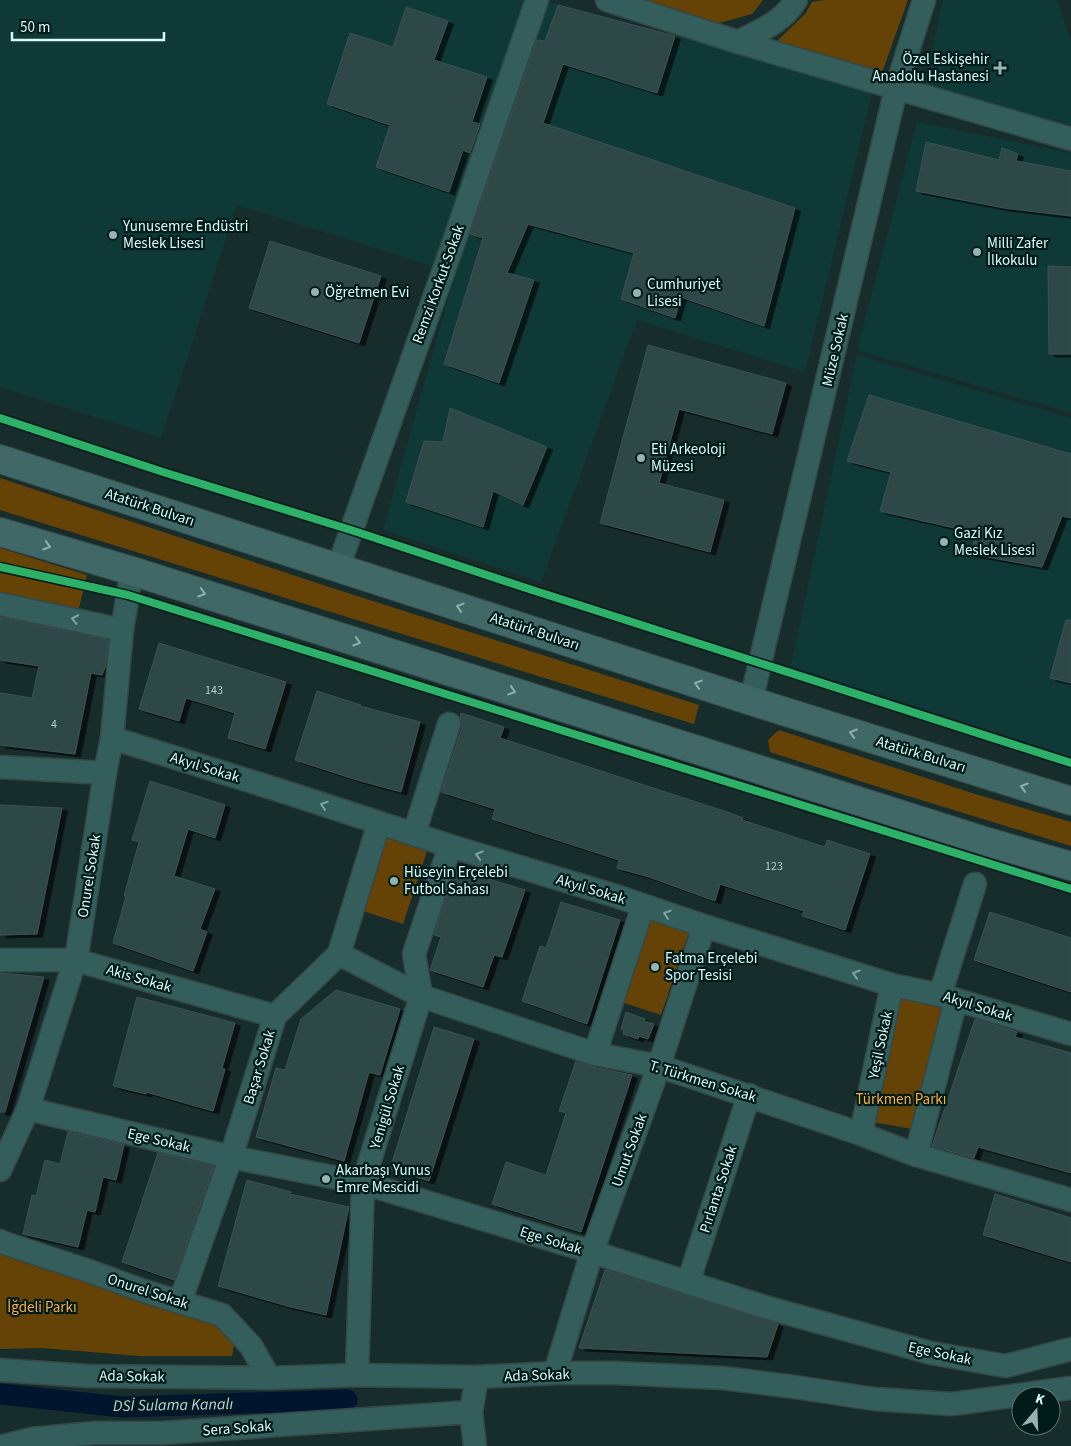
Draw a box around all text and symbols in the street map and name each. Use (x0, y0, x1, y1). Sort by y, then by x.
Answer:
scale bar (12, 10, 165, 42)
text: 50 m (20, 17, 50, 38)
place label: Özel Eskişehir Anadolu Hastanesi (872, 49, 990, 87)
marker: Özel Eskişehir Anadolu Hastanesi (993, 61, 1007, 75)
place label: Yunusemre Endüstri Meslek Lisesi (122, 216, 248, 254)
street label: Remzi Korkut Sokak (407, 221, 470, 347)
marker: Yunusemre Endüstri Meslek Lisesi (107, 229, 119, 241)
place label: Milli Zafer İlkokulu (987, 233, 1049, 271)
marker: Milli Zafer İlkokulu (971, 246, 983, 258)
place label: Cumhuriyet Lisesi (647, 274, 721, 312)
place label: Öğretmen Evi (325, 282, 409, 303)
marker: Öğretmen Evi (309, 286, 321, 298)
marker: Cumhuriyet Lisesi (631, 287, 643, 299)
street label: Müze Sokak (817, 311, 854, 389)
place label: Eti Arkeoloji Müzesi (651, 439, 726, 477)
marker: Eti Arkeoloji Müzesi (635, 452, 647, 464)
street label: Atatürk Bulvarı (102, 483, 197, 532)
place label: Gazi Kız Meslek Lisesi (954, 523, 1035, 561)
marker: Gazi Kız Meslek Lisesi (938, 536, 950, 548)
one-way arrow (42, 540, 50, 550)
one-way arrow (197, 588, 206, 598)
one-way arrow (456, 603, 464, 613)
street label: Atatürk Bulvarı (487, 607, 582, 656)
one-way arrow (70, 615, 79, 625)
one-way arrow (352, 637, 361, 647)
one-way arrow (694, 679, 703, 689)
house number: 143 (205, 682, 223, 699)
one-way arrow (507, 685, 516, 695)
house number: 4 (51, 716, 57, 733)
one-way arrow (849, 728, 857, 738)
street label: Atatürk Bulvarı (873, 731, 968, 778)
street label: Akyıl Sokak (168, 747, 243, 788)
one-way arrow (1021, 782, 1029, 792)
one-way arrow (321, 801, 329, 811)
street label: Onurel Sokak (73, 832, 107, 919)
one-way arrow (475, 850, 484, 860)
house number: 123 (765, 858, 783, 875)
place label: Hüseyin Erçelebi Futbol Sahası (404, 862, 508, 900)
street label: Akyıl Sokak (554, 869, 629, 910)
marker: Hüseyin Erçelebi Futbol Sahası (388, 875, 400, 887)
one-way arrow (664, 910, 672, 920)
place label: Fatma Erçelebi Spor Tesisi (665, 948, 758, 986)
street label: Akis Sokak (104, 959, 174, 998)
marker: Fatma Erçelebi Spor Tesisi (649, 961, 661, 973)
one-way arrow (852, 969, 860, 979)
street label: Akyıl Sokak (941, 986, 1016, 1027)
street label: Yeşil Sokak (863, 1009, 898, 1082)
street label: Başar Sokak (238, 1027, 281, 1107)
street label: T. Türkmen Sokak (647, 1055, 759, 1108)
street label: Yenigül Sokak (364, 1062, 410, 1153)
park label: Türkmen Parkı (856, 1089, 946, 1110)
street label: Umut Sokak (606, 1110, 653, 1190)
street label: Ege Sokak (125, 1123, 193, 1158)
street label: Pırlanta Sokak (694, 1142, 743, 1236)
place label: Akarbaşı Yunus Emre Mescidi (336, 1160, 430, 1198)
marker: Akarbaşı Yunus Emre Mescidi (320, 1173, 332, 1185)
street label: Ege Sokak (517, 1221, 585, 1260)
street label: Onurel Sokak (105, 1269, 192, 1315)
park label: İğdeli Parkı (7, 1297, 77, 1318)
street label: Ege Sokak (906, 1337, 974, 1371)
street label: Ada Sokak (504, 1364, 571, 1387)
street label: Ada Sokak (99, 1365, 165, 1388)
north arrow (1011, 1386, 1061, 1436)
text: K (1033, 1389, 1048, 1411)
water label: DSİ Sulama Kanalı (113, 1393, 234, 1417)
street label: Sera Sokak (202, 1416, 273, 1441)

